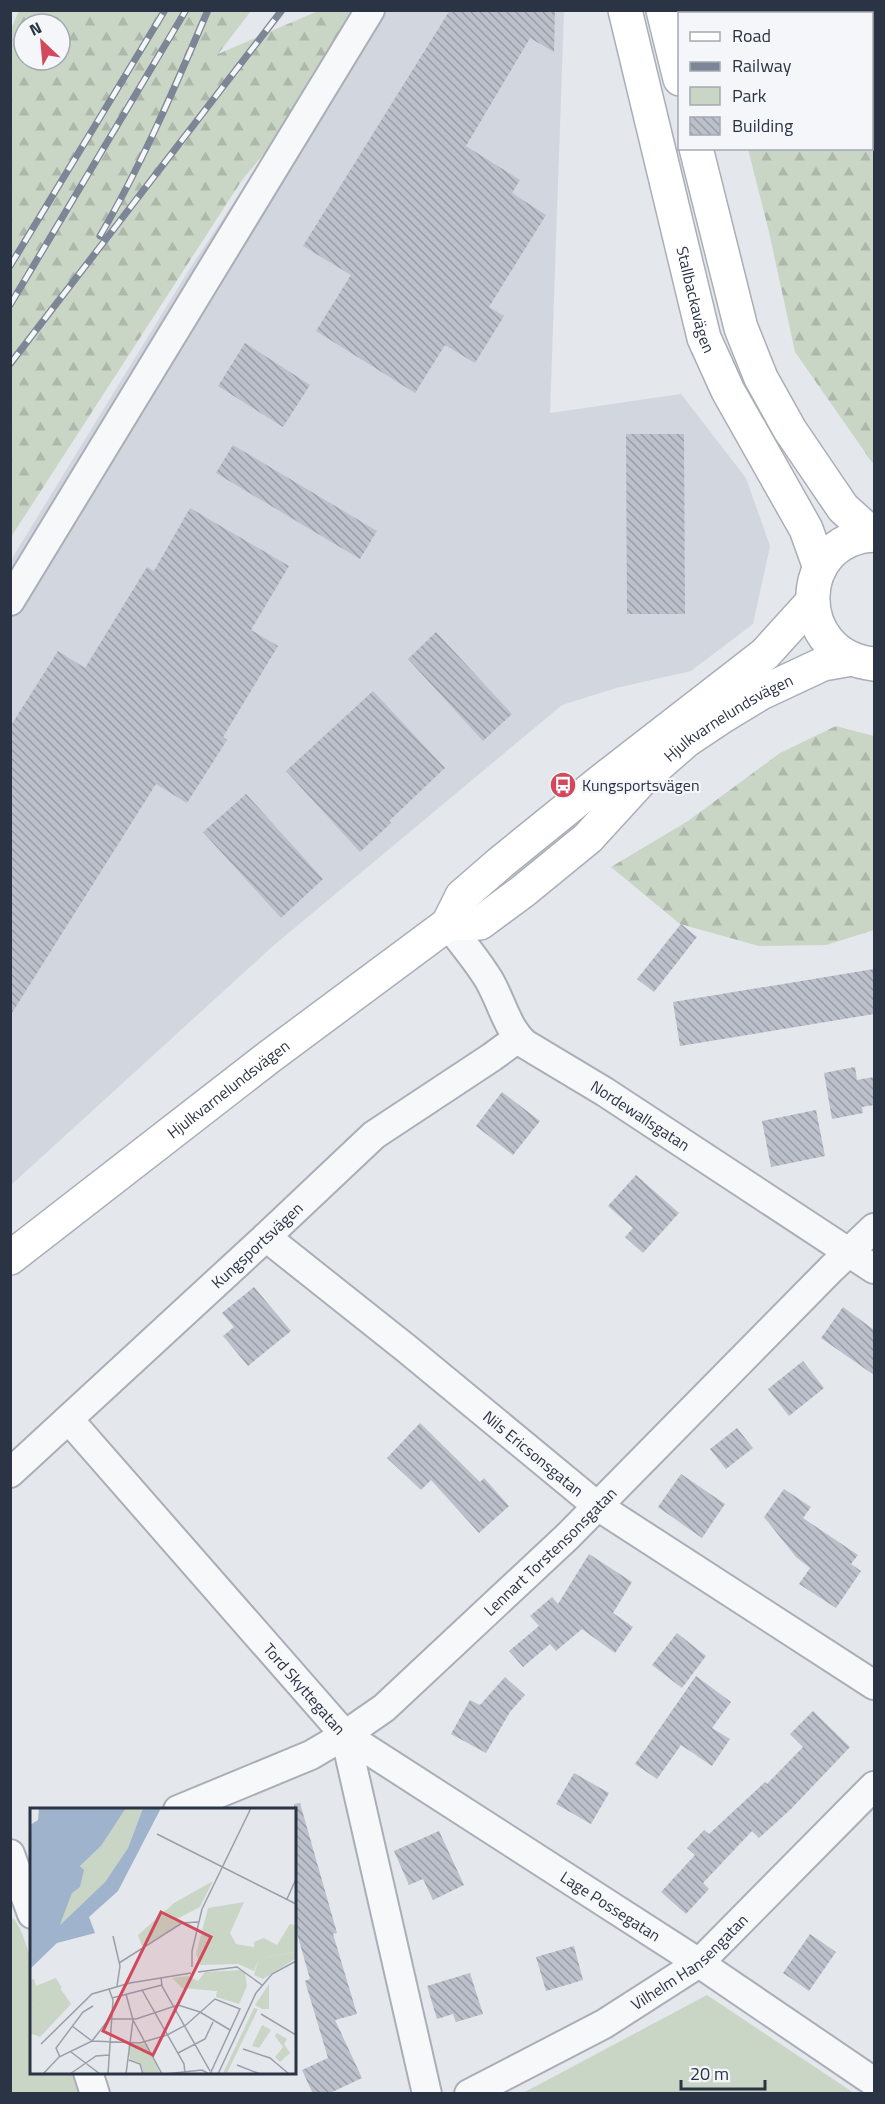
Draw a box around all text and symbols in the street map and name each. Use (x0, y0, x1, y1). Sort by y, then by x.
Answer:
north arrow (12, 12, 72, 72)
legend (678, 12, 873, 150)
text: N (25, 15, 46, 42)
text: Road (732, 22, 771, 49)
text: Railway (732, 52, 792, 79)
text: Park (732, 82, 767, 109)
text: Building (732, 112, 793, 139)
street label: Stallbackavägen (670, 244, 721, 357)
street label: Hjulkvarnelundsvägen (658, 668, 797, 767)
bus stop icon: Kungsportsvägen (548, 770, 578, 800)
place label: Kungsportsvägen (582, 773, 700, 797)
street label: Hjulkvarnelundsvägen (162, 1034, 294, 1144)
street label: Nordewallsgatan (586, 1074, 695, 1157)
street label: Kungsportsvägen (206, 1196, 308, 1294)
street label: Nils Ericsonsgatan (478, 1405, 589, 1502)
street label: Lennart Torstensonsgatan (478, 1481, 622, 1621)
street label: Tord Skyttegatan (258, 1638, 351, 1740)
inset map (30, 1808, 296, 2074)
street label: Lage Possegatan (556, 1865, 665, 1947)
street label: Vilhelm Hansengatan (626, 1908, 753, 2016)
scale bar (681, 2053, 765, 2091)
text: 20 m (690, 2060, 729, 2087)

